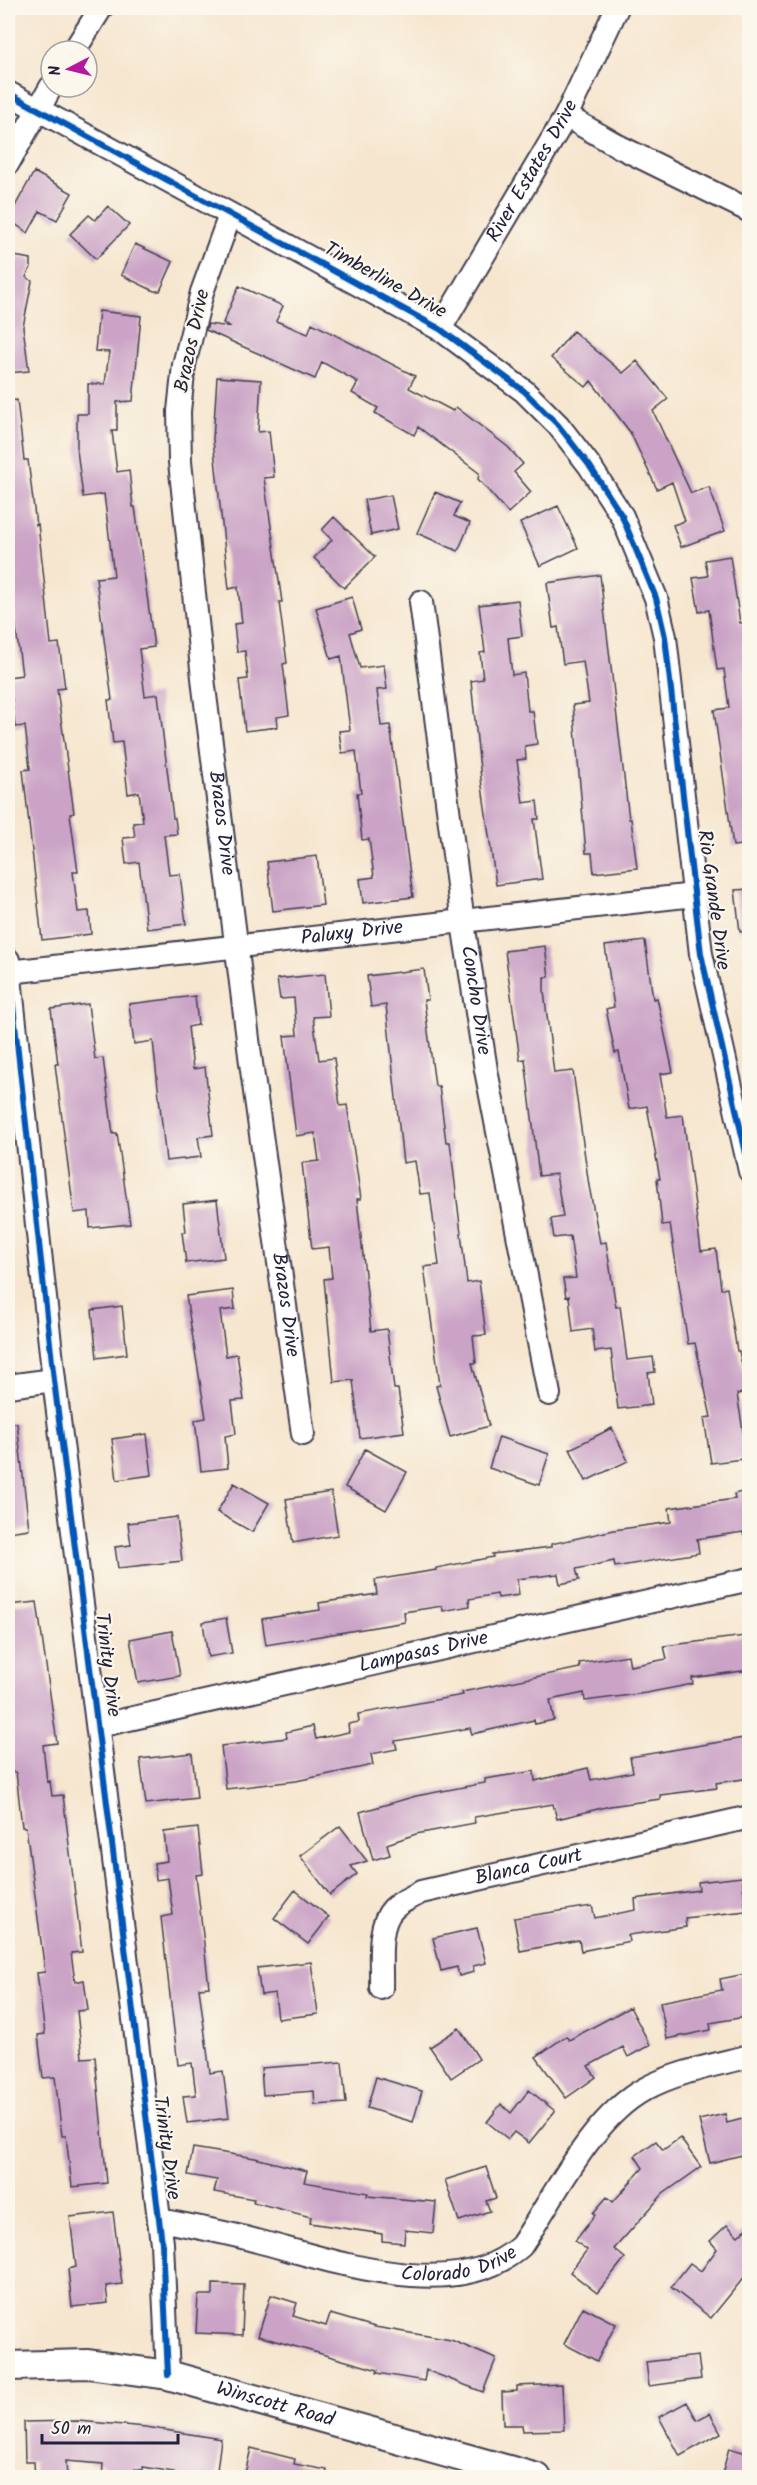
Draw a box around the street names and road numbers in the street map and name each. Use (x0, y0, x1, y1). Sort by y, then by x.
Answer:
street label: River Estates Drive (478, 95, 587, 249)
street label: Timberline Drive (318, 234, 452, 328)
street label: Brazos Drive (166, 286, 220, 396)
street label: Brazos Drive (199, 769, 243, 877)
street label: Rio Grande Drive (687, 828, 739, 972)
street label: Paluxy Drive (299, 912, 405, 955)
street label: Concho Drive (451, 943, 499, 1057)
street label: Brazos Drive (262, 1251, 308, 1359)
street label: Trinity Drive (85, 1611, 129, 1719)
street label: Lampasas Drive (356, 1622, 491, 1683)
street label: Blanca Court (472, 1840, 586, 1895)
street label: Trinity Drive (143, 2094, 189, 2202)
street label: Colorado Drive (400, 2238, 525, 2292)
street label: Winscott Road (212, 2373, 339, 2437)

